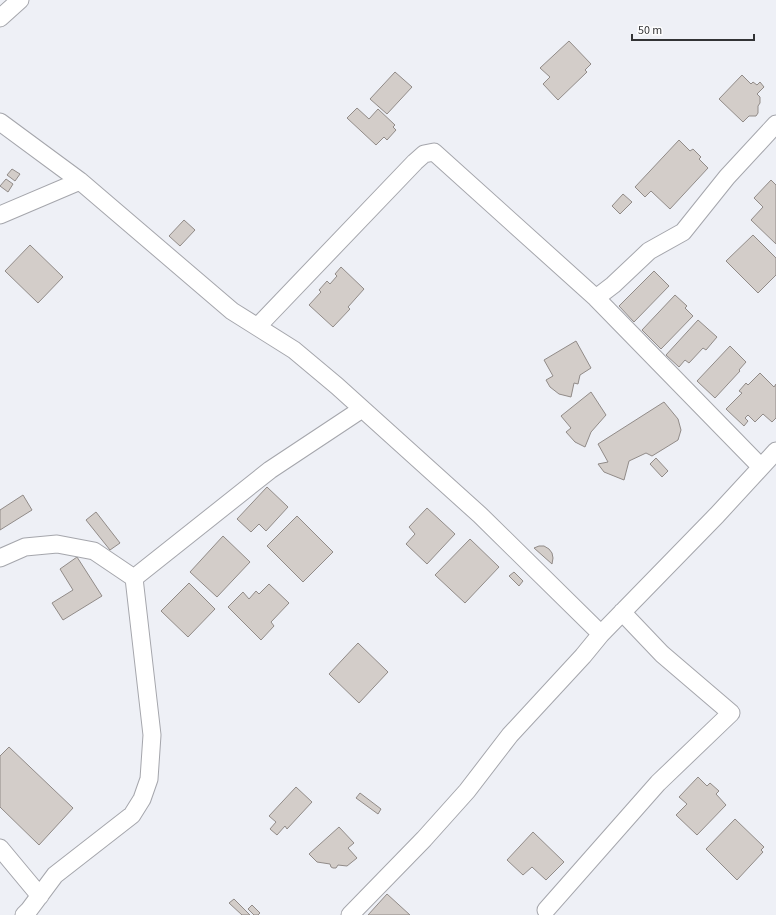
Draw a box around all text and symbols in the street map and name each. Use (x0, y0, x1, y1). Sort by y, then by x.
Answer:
scale bar (632, 16, 754, 42)
text: 50 m (638, 22, 662, 39)

